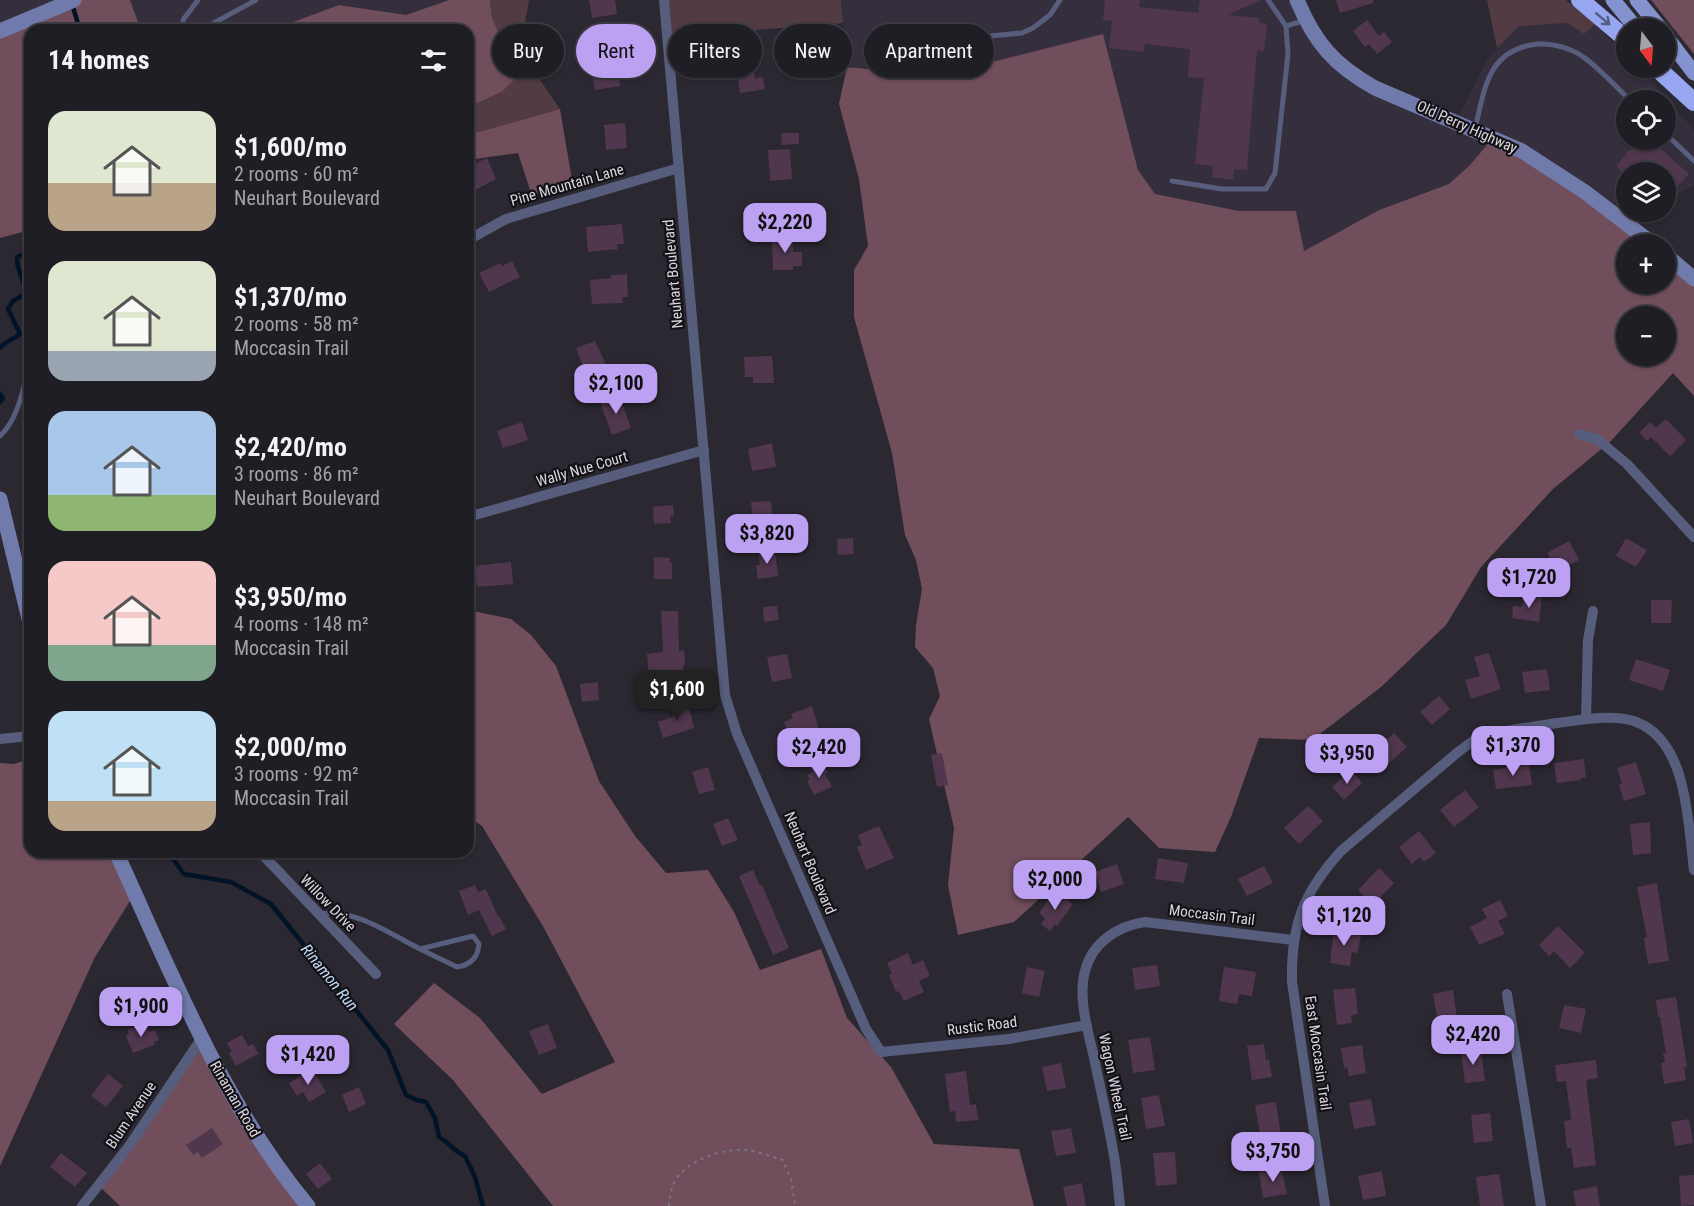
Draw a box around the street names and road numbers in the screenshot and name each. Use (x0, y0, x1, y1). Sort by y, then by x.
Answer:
street label: Old Perry Highway (1414, 97, 1520, 157)
street label: Pine Mountain Lane (508, 160, 626, 210)
street label: Neuhart Boulevard (659, 219, 687, 329)
street label: Wally Nue Court (534, 447, 630, 491)
street label: Neuhart Boulevard (780, 809, 840, 917)
street label: Willow Drive (296, 871, 360, 935)
street label: Moccasin Trail (1168, 901, 1256, 929)
street label: East Moccasin Trail (1301, 995, 1335, 1111)
street label: Rustic Road (946, 1013, 1018, 1039)
street label: Wagon Wheel Trail (1095, 1032, 1135, 1142)
street label: Rinaman Road (206, 1058, 264, 1140)
street label: Blum Avenue (102, 1078, 160, 1152)

